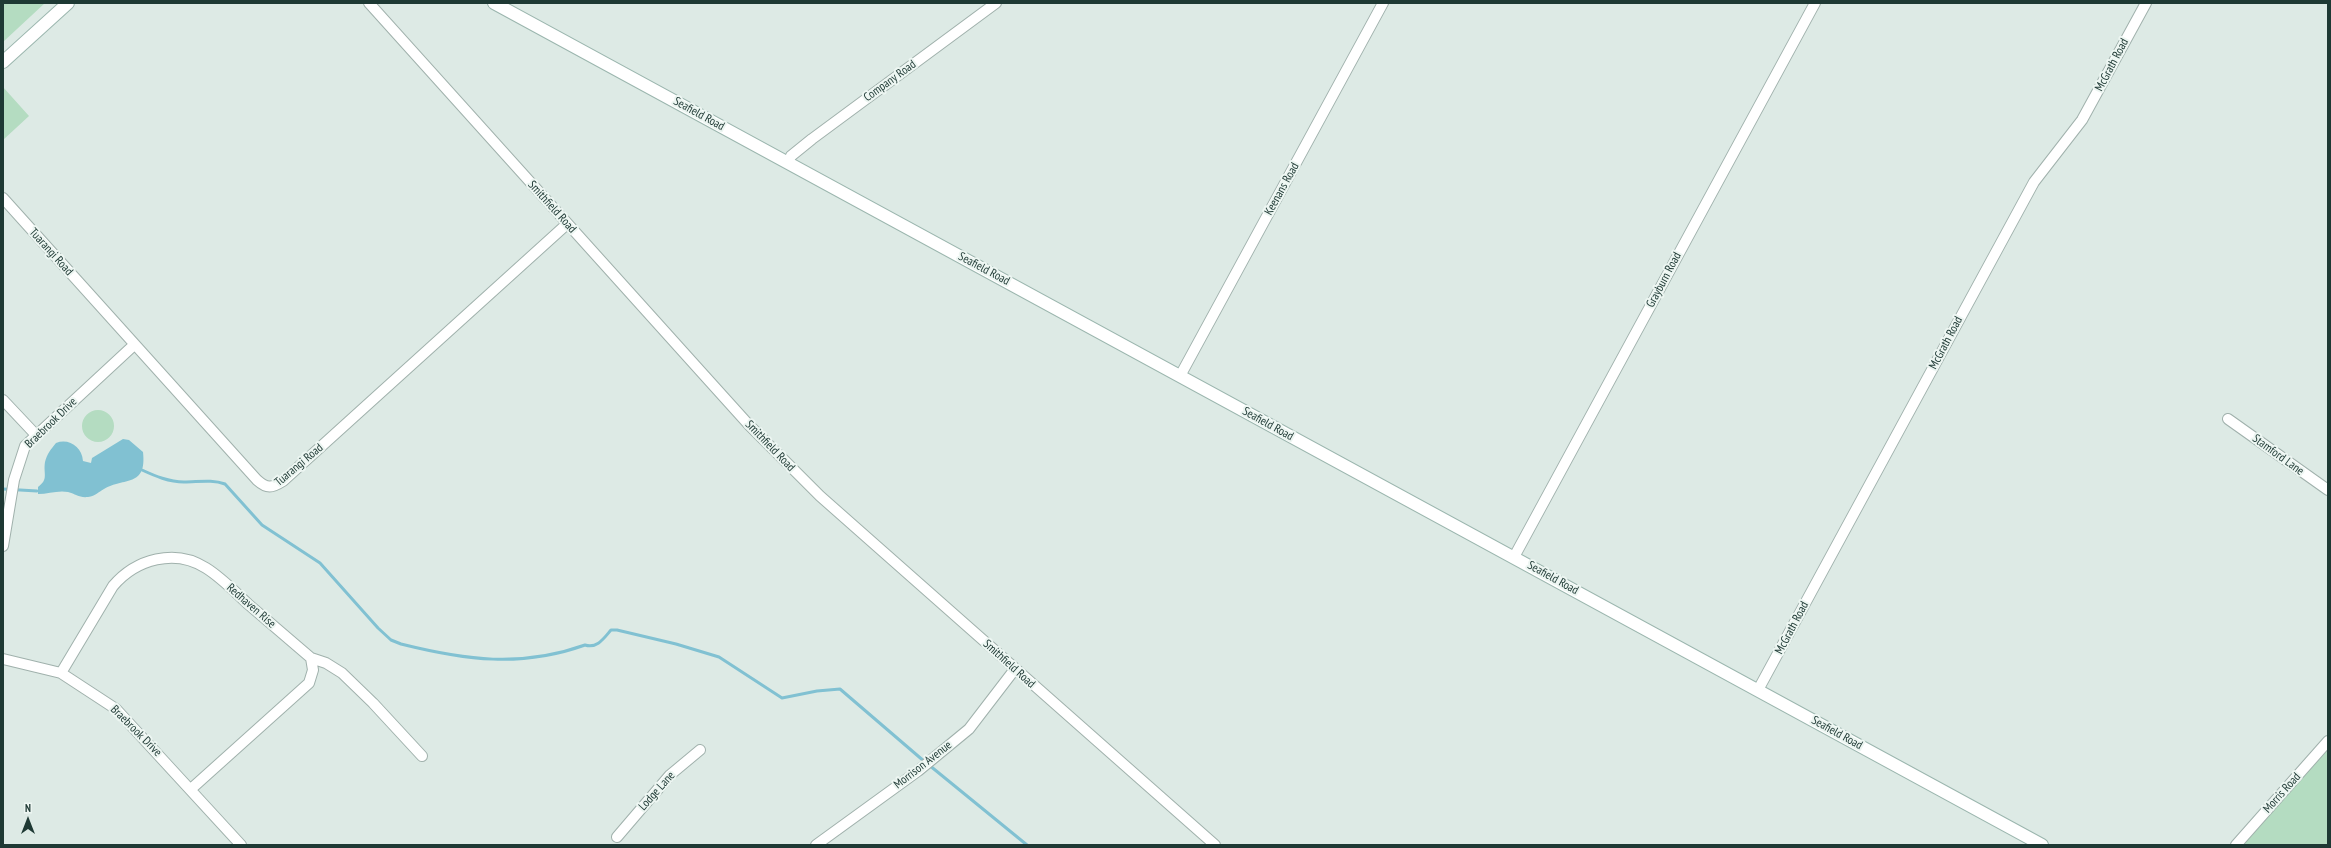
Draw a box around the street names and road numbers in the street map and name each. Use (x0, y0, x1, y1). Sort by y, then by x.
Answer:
street label: McGrath Road (2092, 36, 2132, 94)
street label: Company Road (861, 57, 919, 105)
street label: Seafield Road (671, 94, 727, 134)
street label: Keenans Road (1262, 160, 1302, 218)
street label: Smithfield Road (525, 178, 579, 236)
street label: Tuarangi Road (26, 225, 76, 279)
street label: Seafield Road (956, 249, 1012, 289)
street label: Grayburn Road (1643, 250, 1685, 310)
street label: McGrath Road (1926, 314, 1966, 372)
street label: Braebrook Drive (22, 395, 80, 451)
street label: Seafield Road (1240, 404, 1296, 444)
street label: Smithfield Road (742, 417, 798, 475)
street label: Stamford Lane (2249, 432, 2307, 478)
street label: Tuarangi Road (272, 441, 326, 489)
street label: Seafield Road (1525, 558, 1581, 598)
street label: Redhaven Rise (224, 581, 278, 631)
street label: McGrath Road (1772, 599, 1812, 657)
street label: Smithfield Road (980, 637, 1038, 691)
street label: Braebrook Drive (107, 702, 165, 760)
street label: Seafield Road (1809, 713, 1865, 753)
street label: Morrison Avenue (891, 738, 955, 792)
street label: Lodge Lane (636, 769, 678, 813)
street label: Morris Road (2260, 770, 2304, 816)

